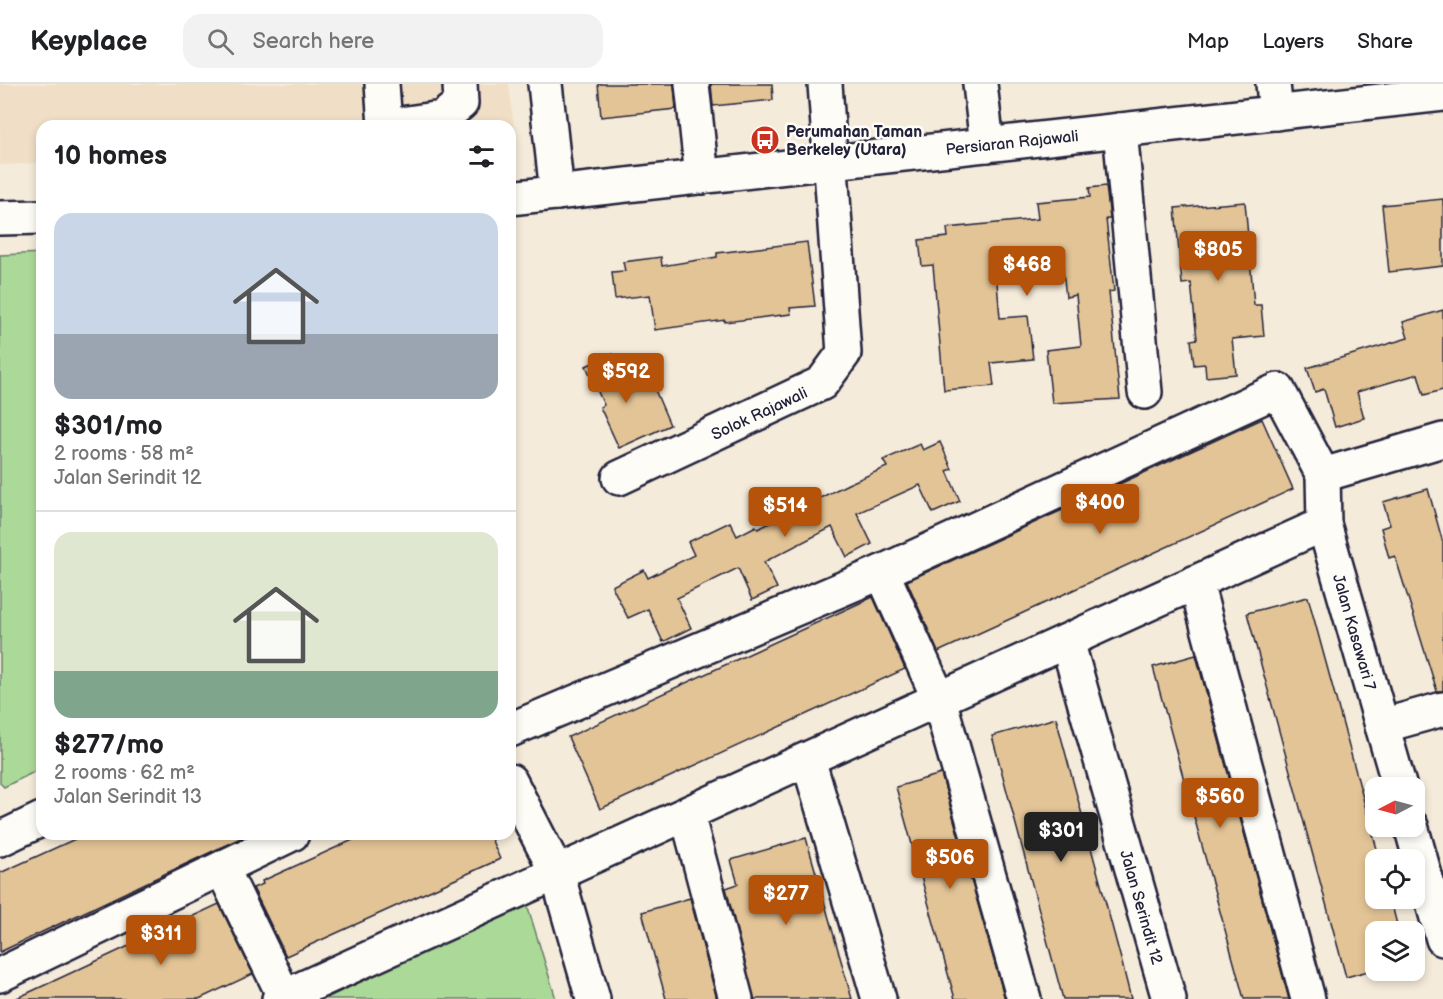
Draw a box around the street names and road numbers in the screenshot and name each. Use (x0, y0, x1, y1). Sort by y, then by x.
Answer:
street label: Persiaran Rajawali (945, 127, 1080, 160)
street label: Solok Rajawali (709, 384, 811, 445)
street label: Jalan Kasawari 7 (1328, 572, 1379, 693)
street label: Jalan Serindit 12 (1115, 848, 1166, 967)

